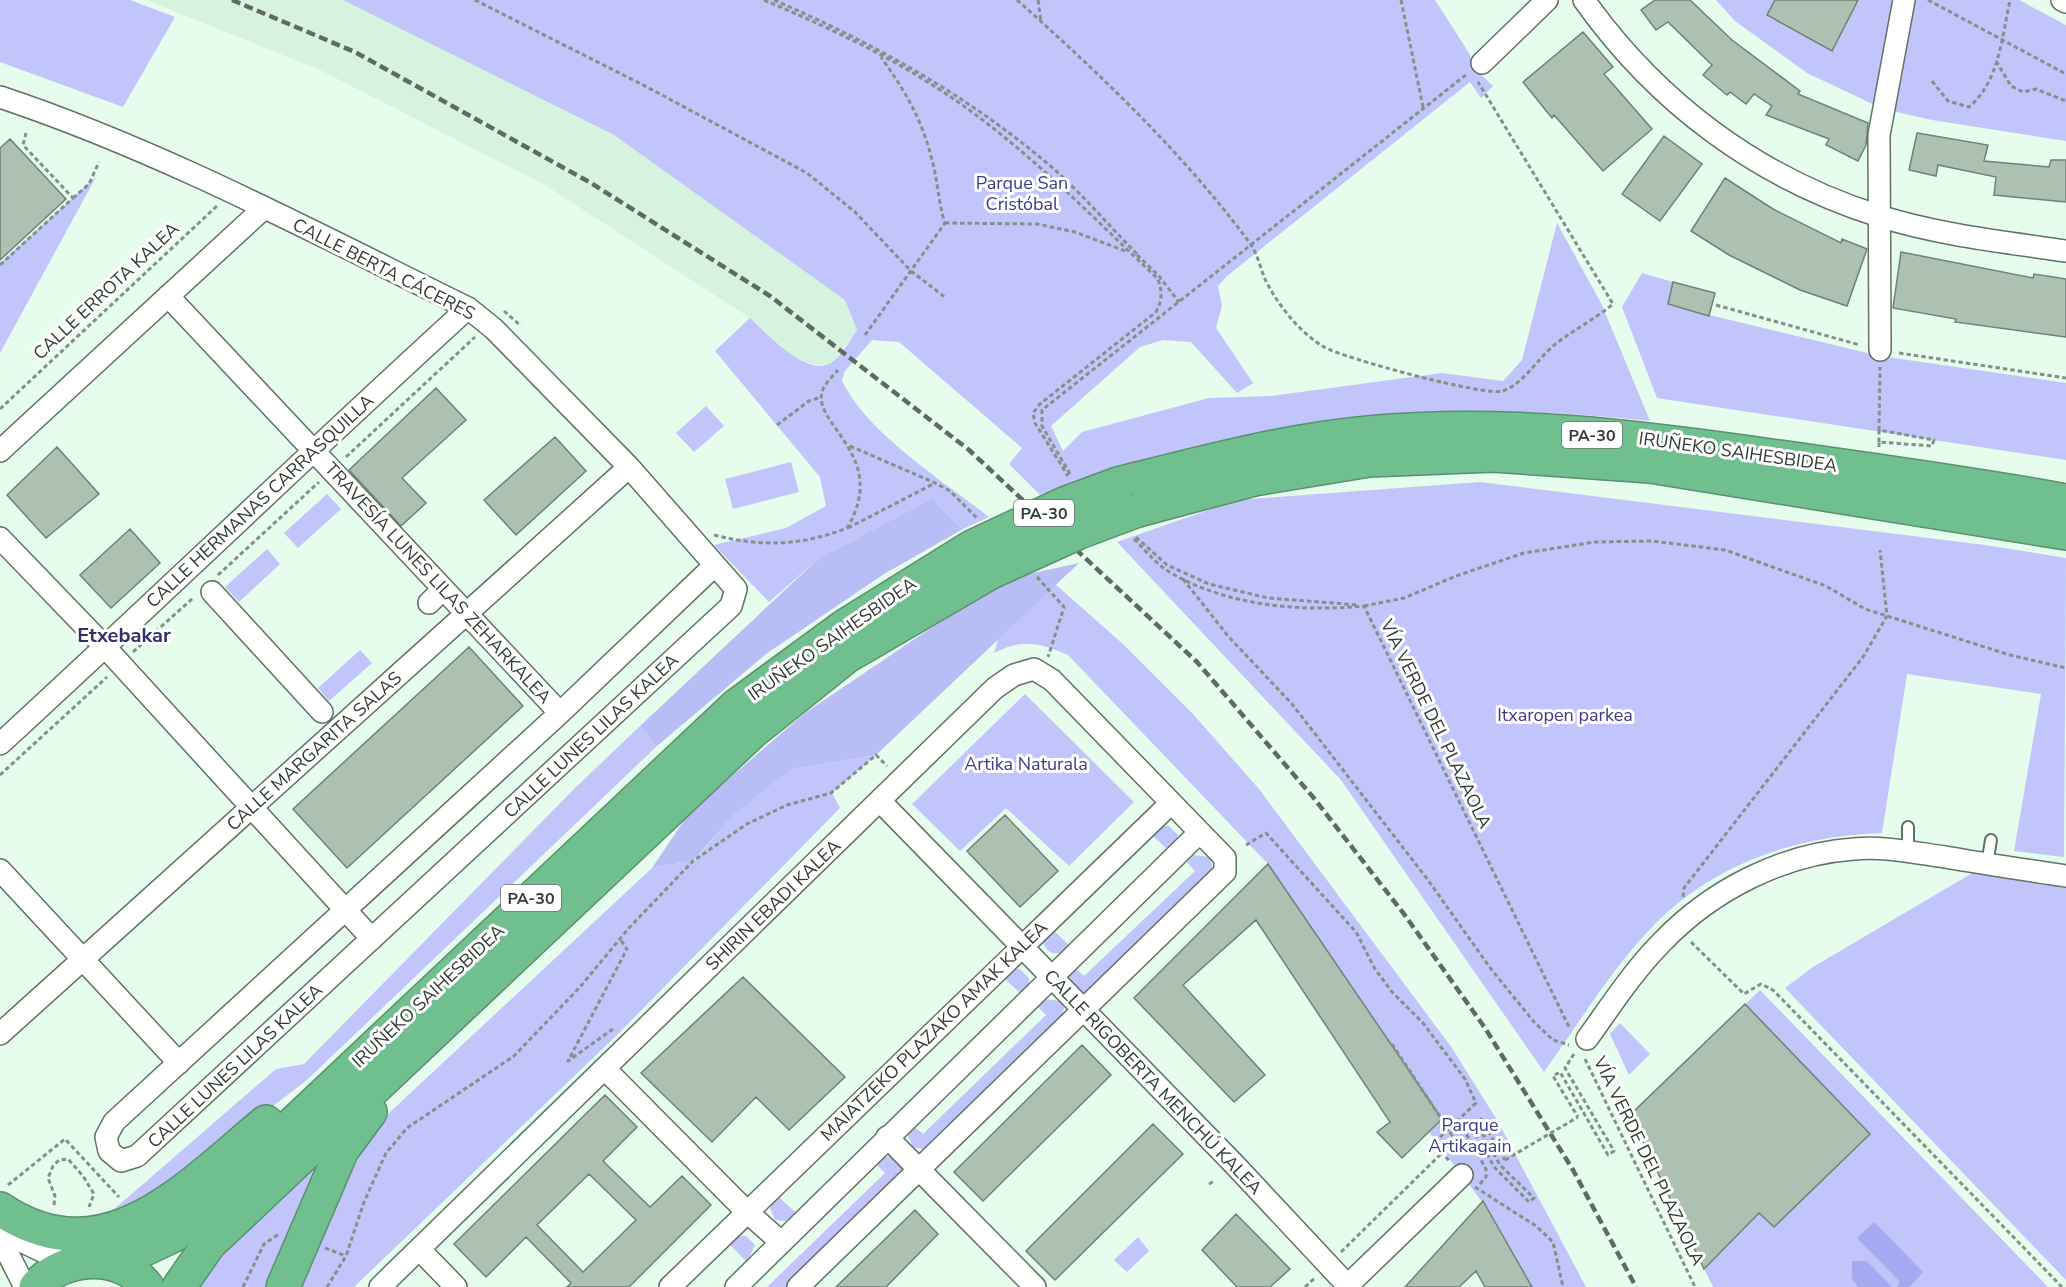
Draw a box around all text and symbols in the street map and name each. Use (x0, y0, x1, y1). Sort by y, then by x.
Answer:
park label: Parque San Cristóbal (976, 171, 1068, 216)
street label: CALLE BERTA CÁCERES (289, 212, 479, 326)
street label: CALLE ERROTA KALEA (28, 217, 184, 365)
street label: CALLE HERMANAS CARRASQUILLA (141, 389, 379, 613)
road number: PA-30 (1562, 422, 1622, 448)
street label: IRUÑEKO SAIHESBIDEA (1637, 426, 1839, 478)
street label: TRAVESÍA LUNES LILAS ZEHARKALEA (319, 457, 557, 709)
road number: PA-30 (1014, 500, 1074, 526)
street label: IRUÑEKO SAIHESBIDEA (743, 572, 921, 706)
street label: VÍA VERDE DEL PLAZAOLA (1374, 615, 1497, 833)
district label: Etxebakar (77, 622, 171, 649)
street label: CALLE LUNES LILAS KALEA (498, 649, 684, 823)
street label: CALLE MARGARITA SALAS (221, 666, 407, 836)
park label: Itxaropen parkea (1497, 703, 1633, 727)
park label: Artika Naturala (964, 752, 1088, 776)
street label: SHIRIN EBADI KALEA (700, 834, 846, 976)
road number: PA-30 (501, 885, 561, 911)
street label: MAIATZEKO PLAZAKO AMAK KALEA (815, 916, 1053, 1146)
street label: IRUÑEKO SAIHESBIDEA (347, 919, 509, 1073)
street label: CALLE RIGOBERTA MENCHÚ KALEA (1039, 964, 1267, 1200)
street label: CALLE LUNES LILAS KALEA (142, 979, 328, 1153)
street label: VÍA VERDE DEL PLAZAOLA (1587, 1052, 1710, 1270)
park label: Parque Artikagain (1428, 1113, 1512, 1158)

